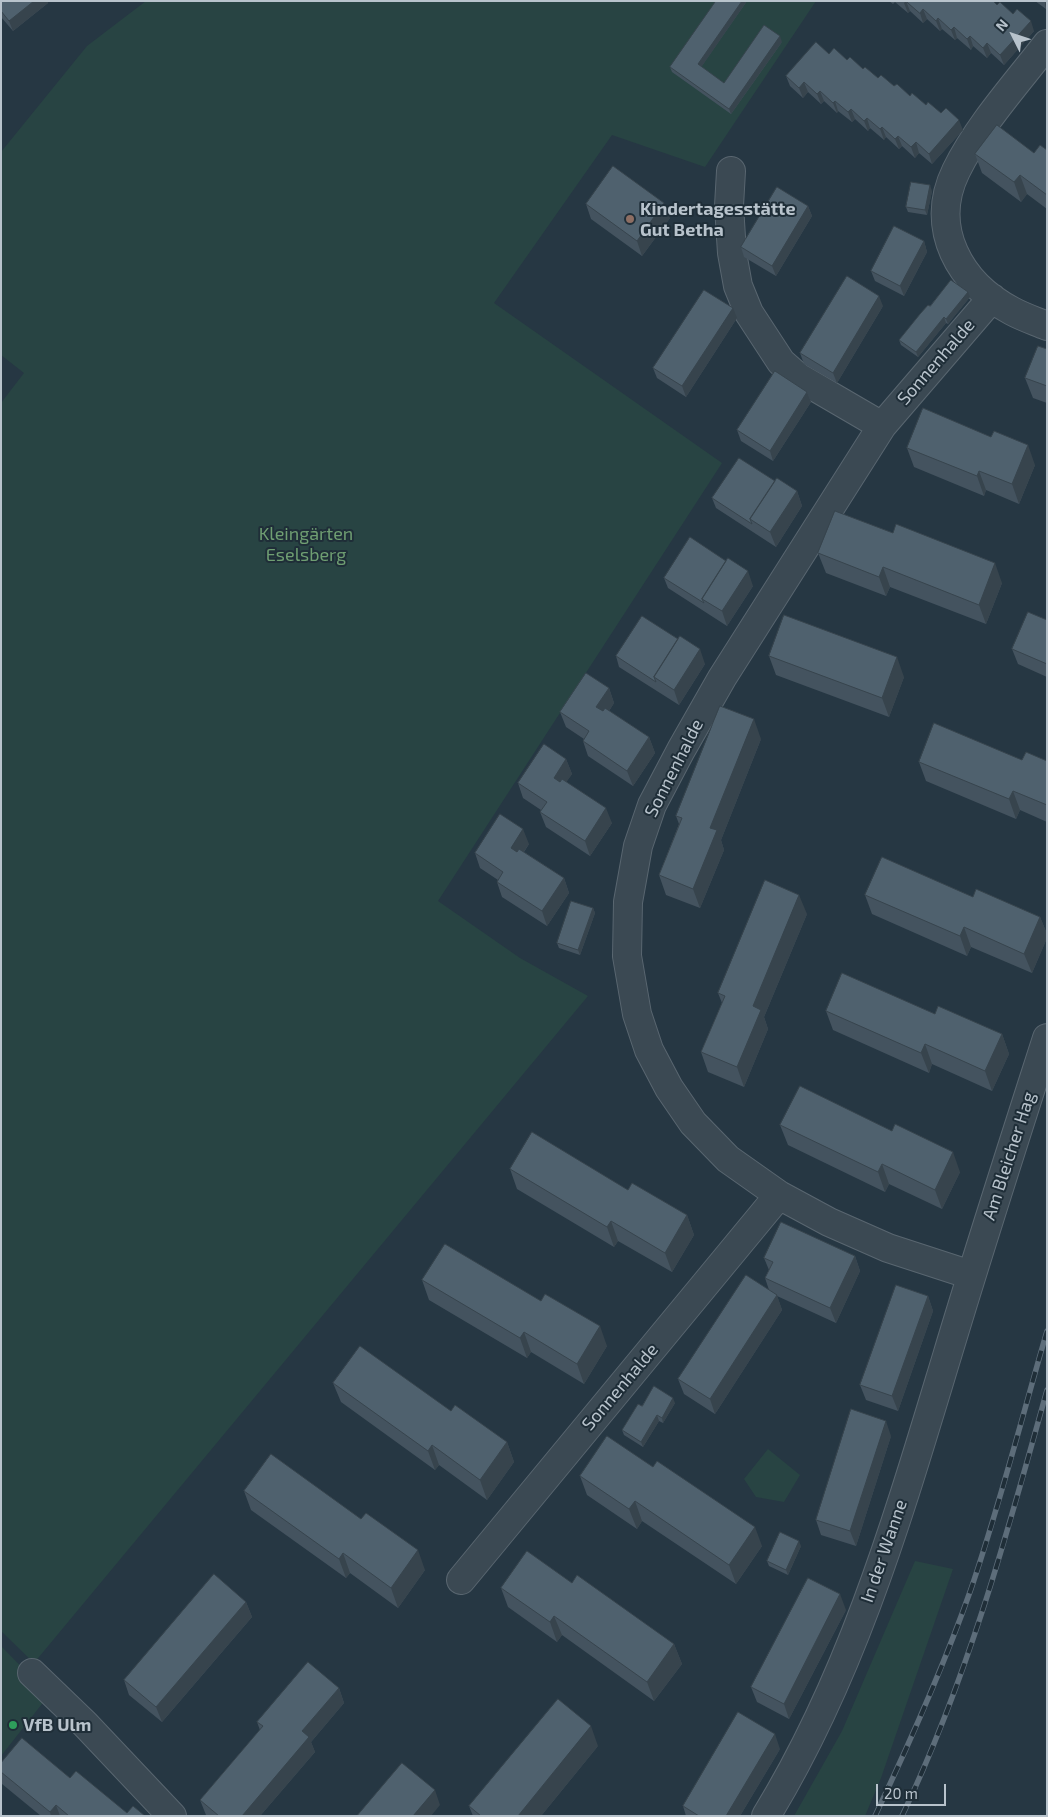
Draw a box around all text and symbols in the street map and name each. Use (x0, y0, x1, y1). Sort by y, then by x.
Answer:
north arrow (988, 10, 1038, 60)
text: N (992, 15, 1011, 34)
place label: Kindertagesstätte Gut Betha (640, 198, 796, 240)
marker: Kindertagesstätte Gut Betha (624, 213, 636, 225)
street label: Sonnenhalde (893, 315, 979, 409)
park label: Kleingärten Eselsberg (259, 523, 353, 566)
street label: Sonnenhalde (640, 715, 708, 821)
street label: Am Bleicher Hag (978, 1089, 1040, 1223)
street label: Sonnenhalde (577, 1339, 663, 1435)
street label: In der Wanne (856, 1497, 912, 1605)
place label: VfB Ulm (23, 1714, 91, 1736)
marker: VfB Ulm (7, 1719, 19, 1731)
scale bar (878, 1774, 948, 1806)
text: 20 m (884, 1784, 918, 1802)

